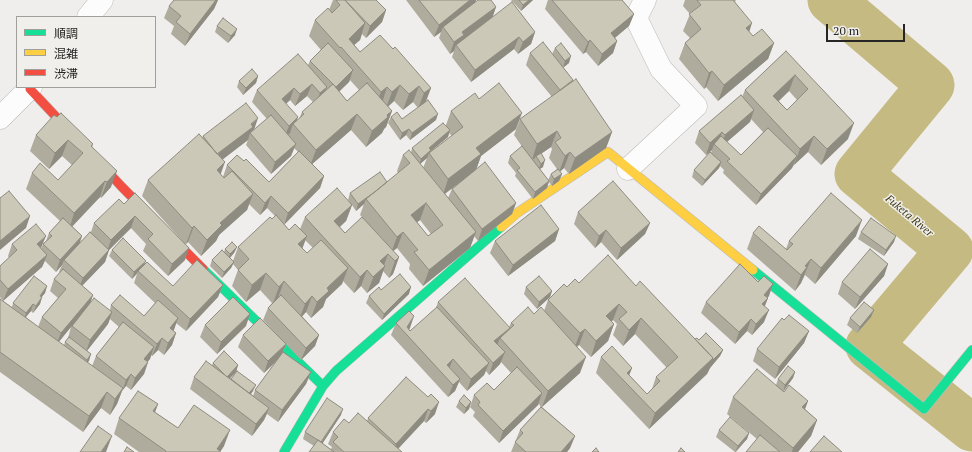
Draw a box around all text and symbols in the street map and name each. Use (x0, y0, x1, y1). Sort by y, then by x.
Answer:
legend (16, 16, 156, 88)
scale bar (828, 16, 907, 42)
text: 20 m (833, 23, 859, 38)
text: 順調 (54, 26, 78, 41)
text: 混雑 (54, 46, 78, 61)
text: 渋滞 (54, 66, 78, 81)
water label: Fuketa River (882, 192, 936, 240)

